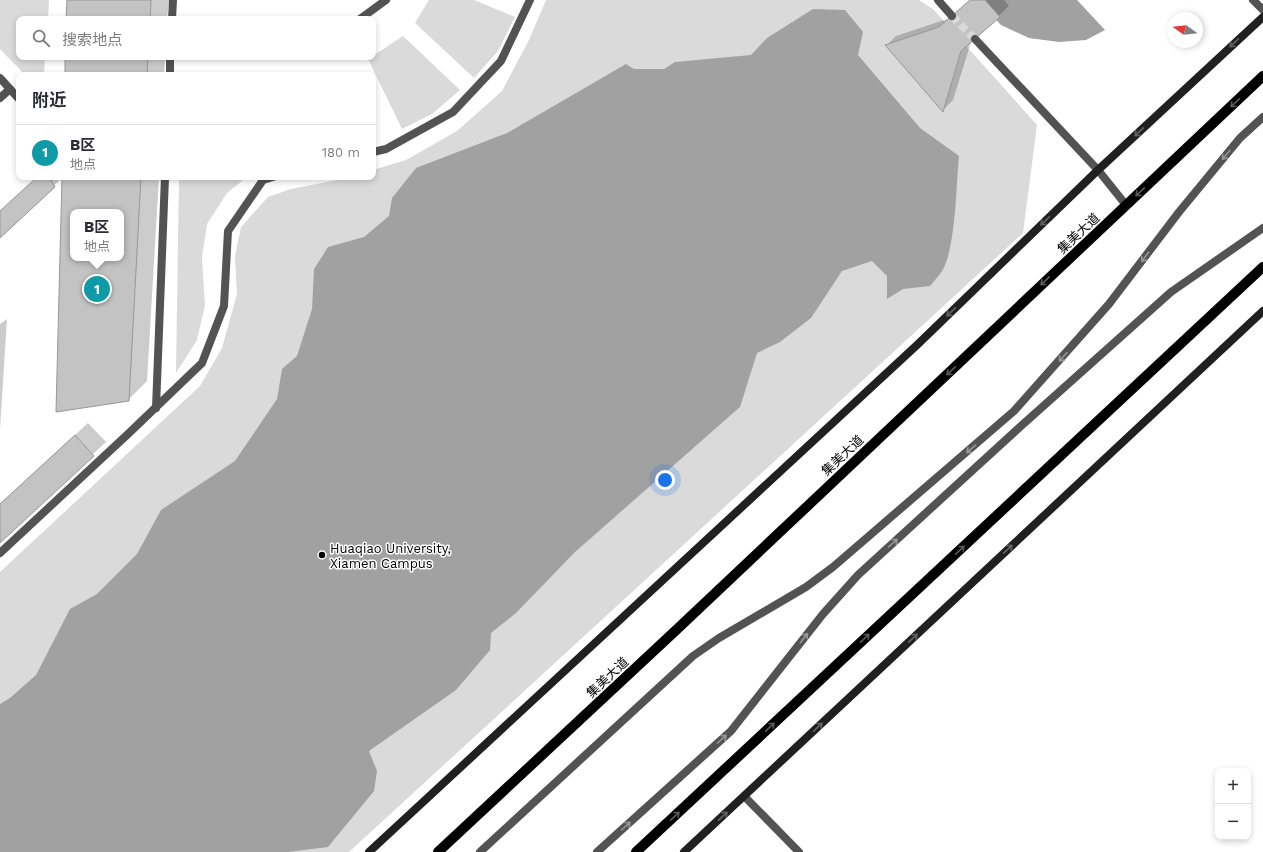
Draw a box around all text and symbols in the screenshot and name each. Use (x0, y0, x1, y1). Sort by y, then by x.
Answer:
north arrow (1167, 12, 1203, 48)
search box (16, 16, 376, 60)
icon: search (30, 27, 52, 49)
text: 搜索地点 (62, 31, 122, 49)
one-way arrow (1229, 39, 1240, 48)
text: 附近 (32, 90, 66, 110)
one-way arrow (1230, 98, 1240, 107)
one-way arrow (1134, 127, 1144, 137)
text: B区 (70, 136, 95, 154)
text: 1 (42, 145, 48, 160)
text: 180 m (322, 145, 360, 160)
one-way arrow (1222, 150, 1230, 161)
text: 地点 (70, 157, 96, 172)
one-way arrow (1135, 187, 1145, 197)
popup (70, 209, 124, 261)
street label: 集美大道 (1054, 210, 1102, 257)
one-way arrow (1040, 216, 1050, 226)
text: B区 (84, 218, 109, 236)
text: 地点 (84, 239, 110, 254)
one-way arrow (1141, 251, 1149, 262)
pin: 1 (84, 274, 110, 304)
one-way arrow (1040, 276, 1050, 286)
one-way arrow (946, 307, 956, 316)
one-way arrow (1058, 352, 1067, 362)
one-way arrow (946, 366, 956, 375)
street label: 集美大道 (818, 432, 866, 479)
one-way arrow (965, 444, 976, 453)
your location (655, 470, 675, 490)
one-way arrow (887, 539, 898, 548)
place label: Huaqiao University, Xiamen Campus (330, 541, 451, 571)
one-way arrow (955, 545, 965, 555)
one-way arrow (1002, 545, 1013, 554)
marker: Huaqiao University, Xiamen Campus (317, 550, 327, 560)
one-way arrow (800, 633, 809, 644)
one-way arrow (908, 633, 918, 643)
one-way arrow (860, 634, 870, 643)
street label: 集美大道 (583, 654, 631, 701)
one-way arrow (765, 722, 775, 732)
one-way arrow (813, 722, 823, 732)
one-way arrow (717, 735, 727, 744)
map controls (1215, 768, 1251, 840)
button: + (1215, 768, 1251, 804)
button: − (1215, 804, 1251, 840)
one-way arrow (670, 811, 680, 821)
one-way arrow (718, 811, 728, 821)
one-way arrow (620, 822, 630, 831)

